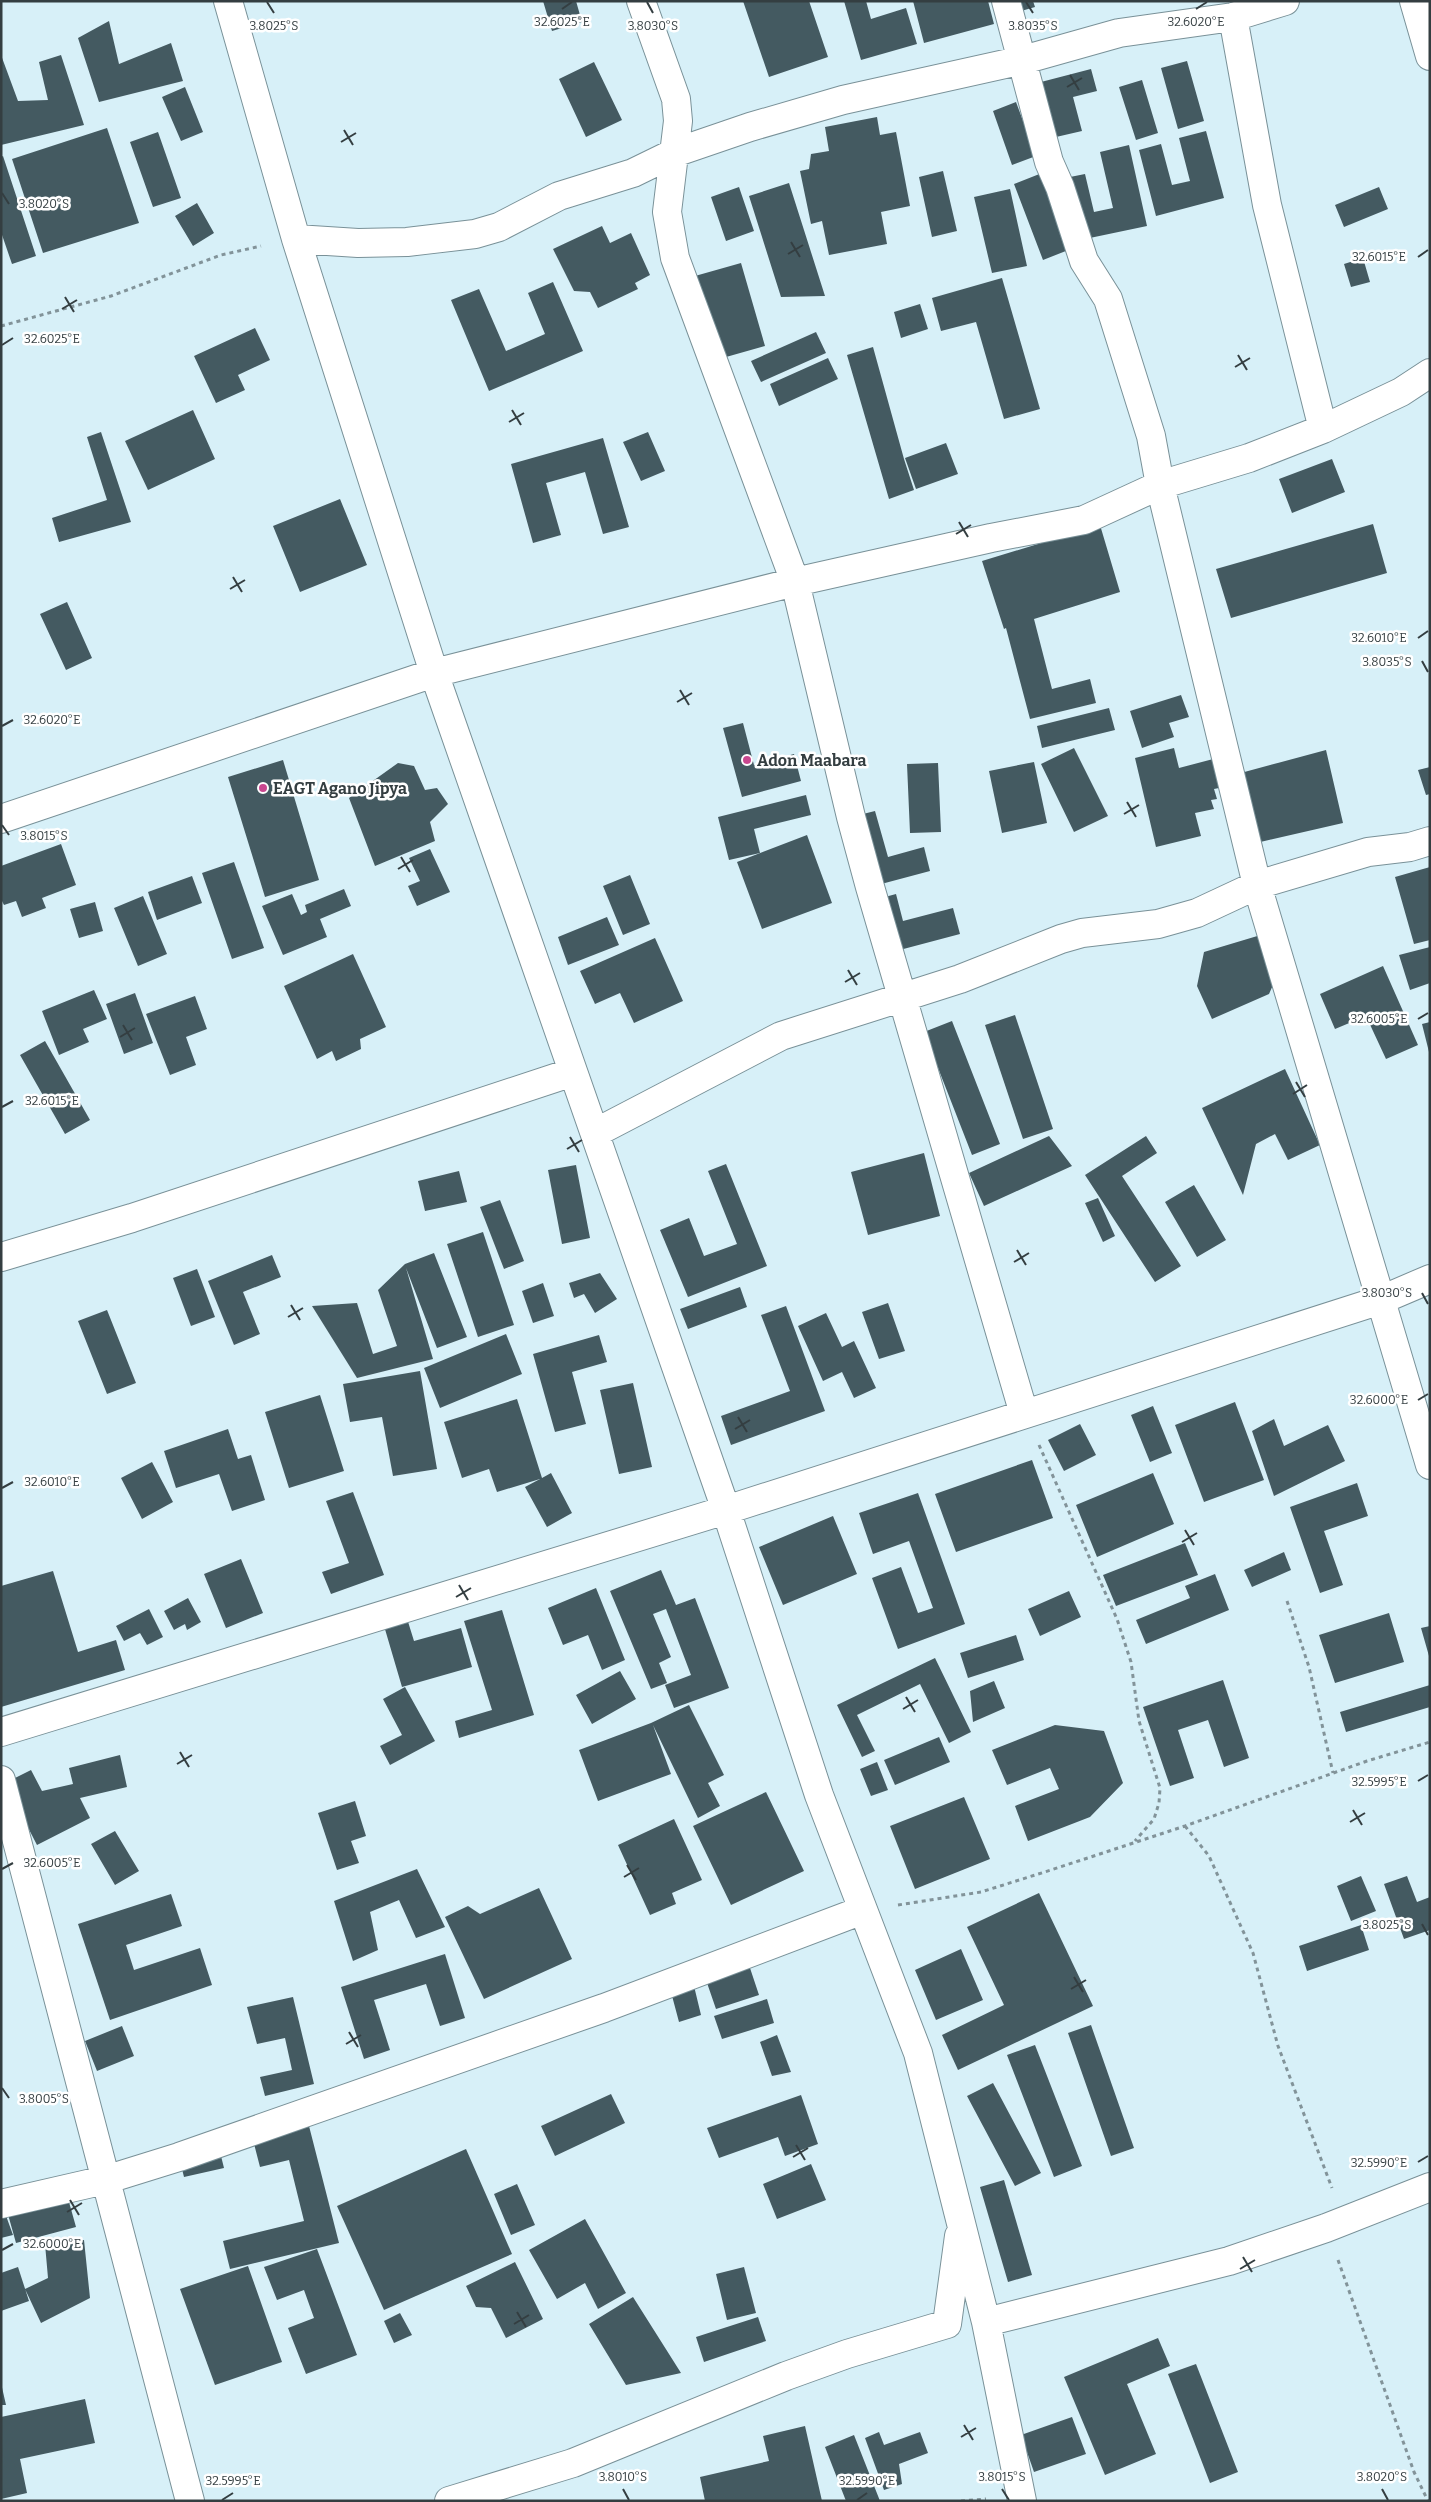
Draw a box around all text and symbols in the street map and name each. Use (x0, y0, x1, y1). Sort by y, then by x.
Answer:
text: 32.6025°E (534, 15, 590, 29)
text: 32.6020°E (1167, 15, 1225, 29)
text: 3.8025°S (250, 19, 299, 33)
text: 3.8030°S (628, 19, 678, 33)
text: 3.8035°S (1008, 19, 1058, 33)
text: 3.8020°S (19, 197, 69, 211)
text: 32.6015°E (1352, 250, 1406, 264)
text: 32.6025°E (24, 332, 80, 346)
text: 32.6010°E (1351, 631, 1407, 645)
text: 3.8035°S (1362, 655, 1412, 669)
text: 32.6020°E (23, 713, 81, 727)
place label: Adon Maabara (757, 751, 866, 770)
marker: Adon Maabara (741, 754, 753, 766)
place label: EAGT Agano Jipya (273, 779, 407, 798)
marker: EAGT Agano Jipya (257, 782, 269, 794)
text: 3.8015°S (20, 829, 68, 843)
text: 32.6005°E (1350, 1012, 1408, 1026)
text: 32.6015°E (25, 1094, 79, 1108)
text: 3.8030°S (1362, 1286, 1412, 1300)
text: 32.6000°E (1350, 1393, 1408, 1407)
text: 32.6010°E (24, 1475, 80, 1489)
text: 32.5995°E (1351, 1775, 1407, 1789)
text: 32.6005°E (23, 1856, 81, 1870)
text: 3.8025°S (1363, 1918, 1412, 1932)
text: 3.8005°S (19, 2092, 69, 2106)
text: 32.5990°E (1351, 2156, 1407, 2170)
text: 32.6000°E (23, 2237, 81, 2251)
text: 3.8010°S (599, 2470, 647, 2484)
text: 3.8015°S (978, 2470, 1026, 2484)
text: 3.8020°S (1357, 2470, 1407, 2484)
text: 32.5995°E (205, 2474, 261, 2488)
text: 32.5990°E (839, 2474, 895, 2488)

